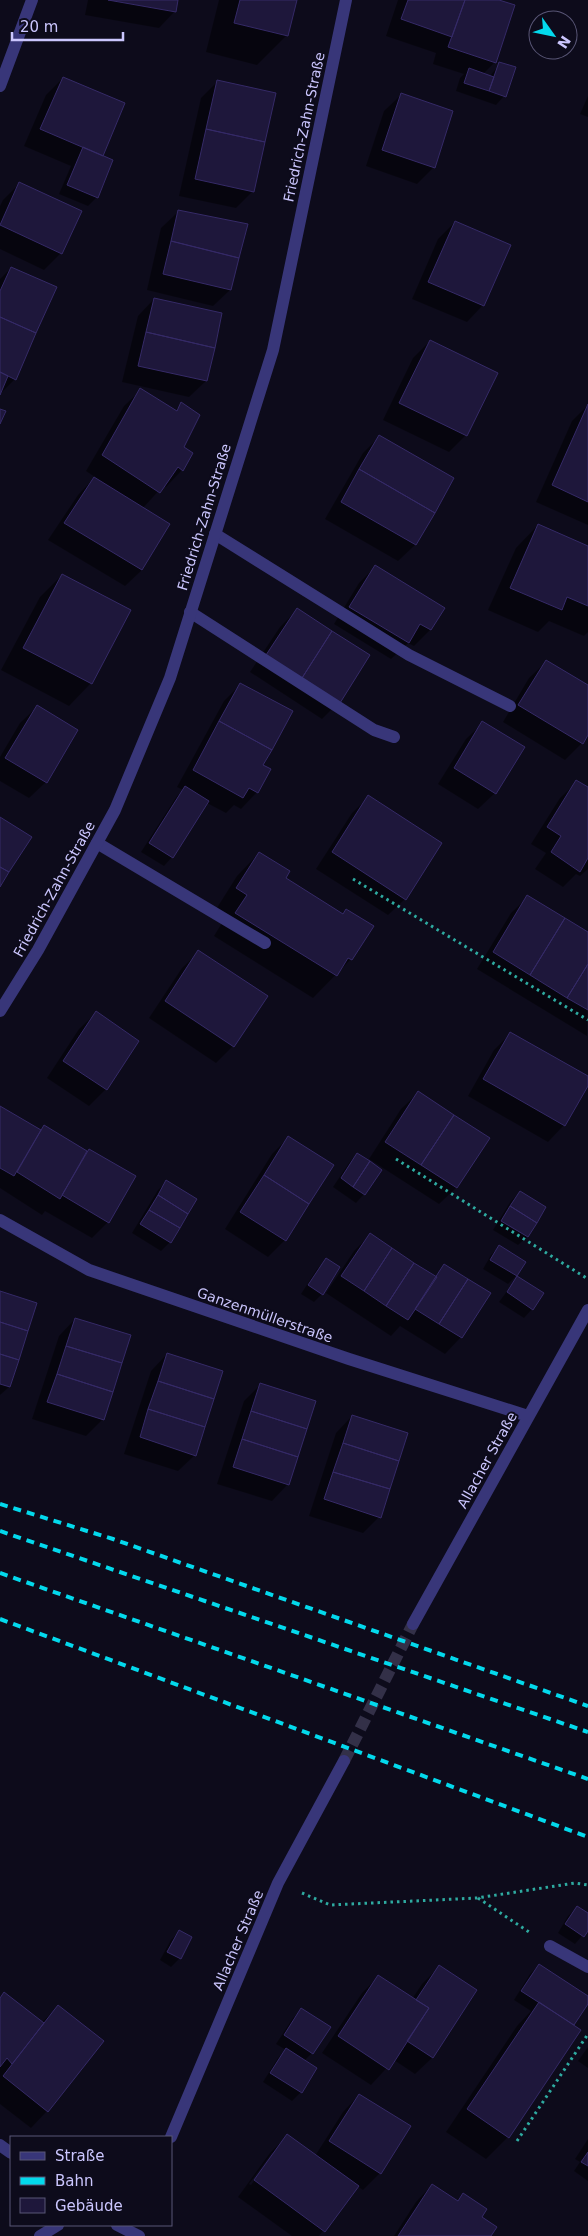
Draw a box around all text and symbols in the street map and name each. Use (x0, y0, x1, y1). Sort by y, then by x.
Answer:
scale bar (12, 10, 124, 42)
north arrow (528, 10, 578, 60)
text: 20 m (20, 18, 58, 36)
text: N (554, 33, 574, 51)
street label: Friedrich-Zahn-Straße (280, 51, 328, 203)
street label: Friedrich-Zahn-Straße (174, 442, 234, 592)
street label: Friedrich-Zahn-Straße (10, 818, 98, 960)
street label: Ganzenmüllerstraße (195, 1284, 335, 1346)
street label: Allacher Straße (454, 1409, 520, 1511)
street label: Allacher Straße (210, 1887, 266, 1993)
legend (10, 2136, 172, 2226)
text: Straße (55, 2147, 104, 2165)
text: Bahn (55, 2172, 94, 2190)
text: Gebäude (55, 2197, 123, 2215)

